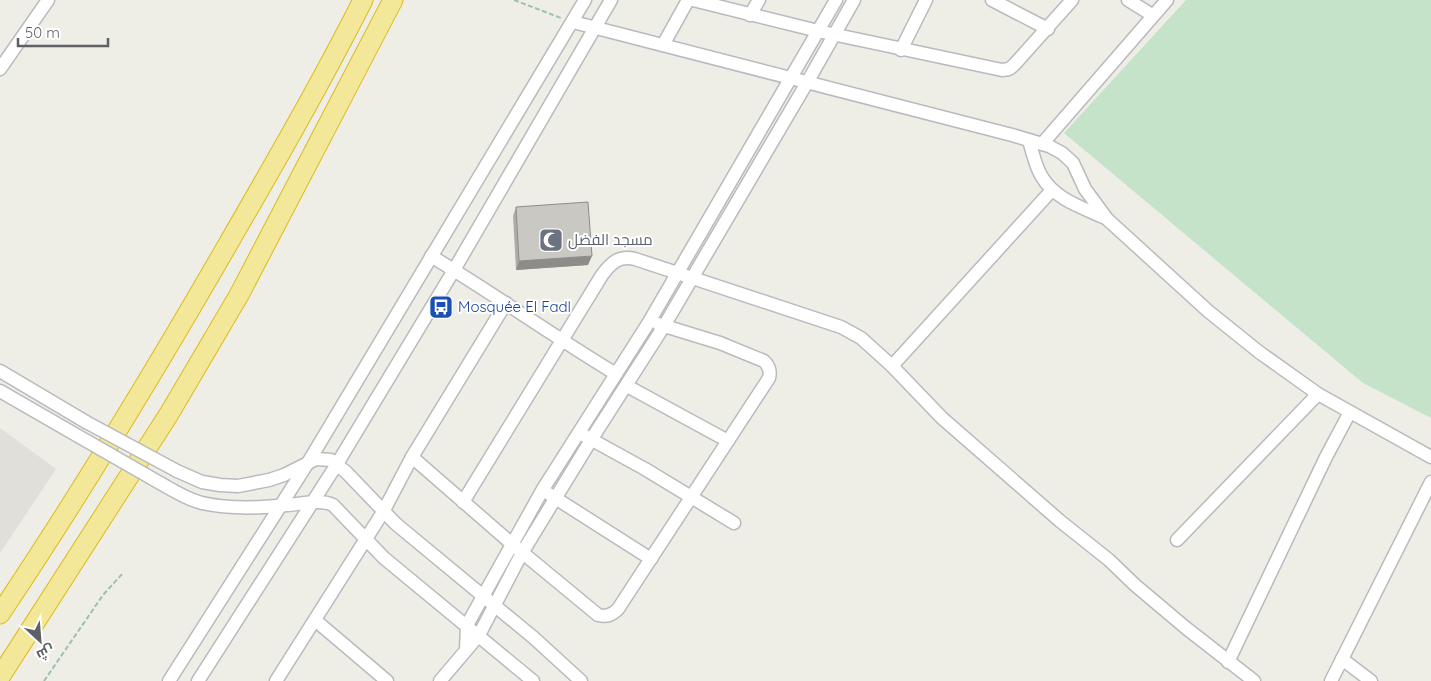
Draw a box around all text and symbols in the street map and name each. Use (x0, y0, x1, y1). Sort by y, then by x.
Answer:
scale bar (18, 15, 108, 47)
text: 50 m (25, 23, 60, 42)
mosque icon: مسجد الفضل (538, 227, 564, 253)
place label: مسجد الفضل (568, 230, 653, 250)
bus stop icon: Mosquée El Fadl (428, 294, 454, 320)
place label: Mosquée El Fadl (458, 297, 571, 316)
north arrow (15, 616, 65, 666)
text: ش (34, 641, 58, 665)

